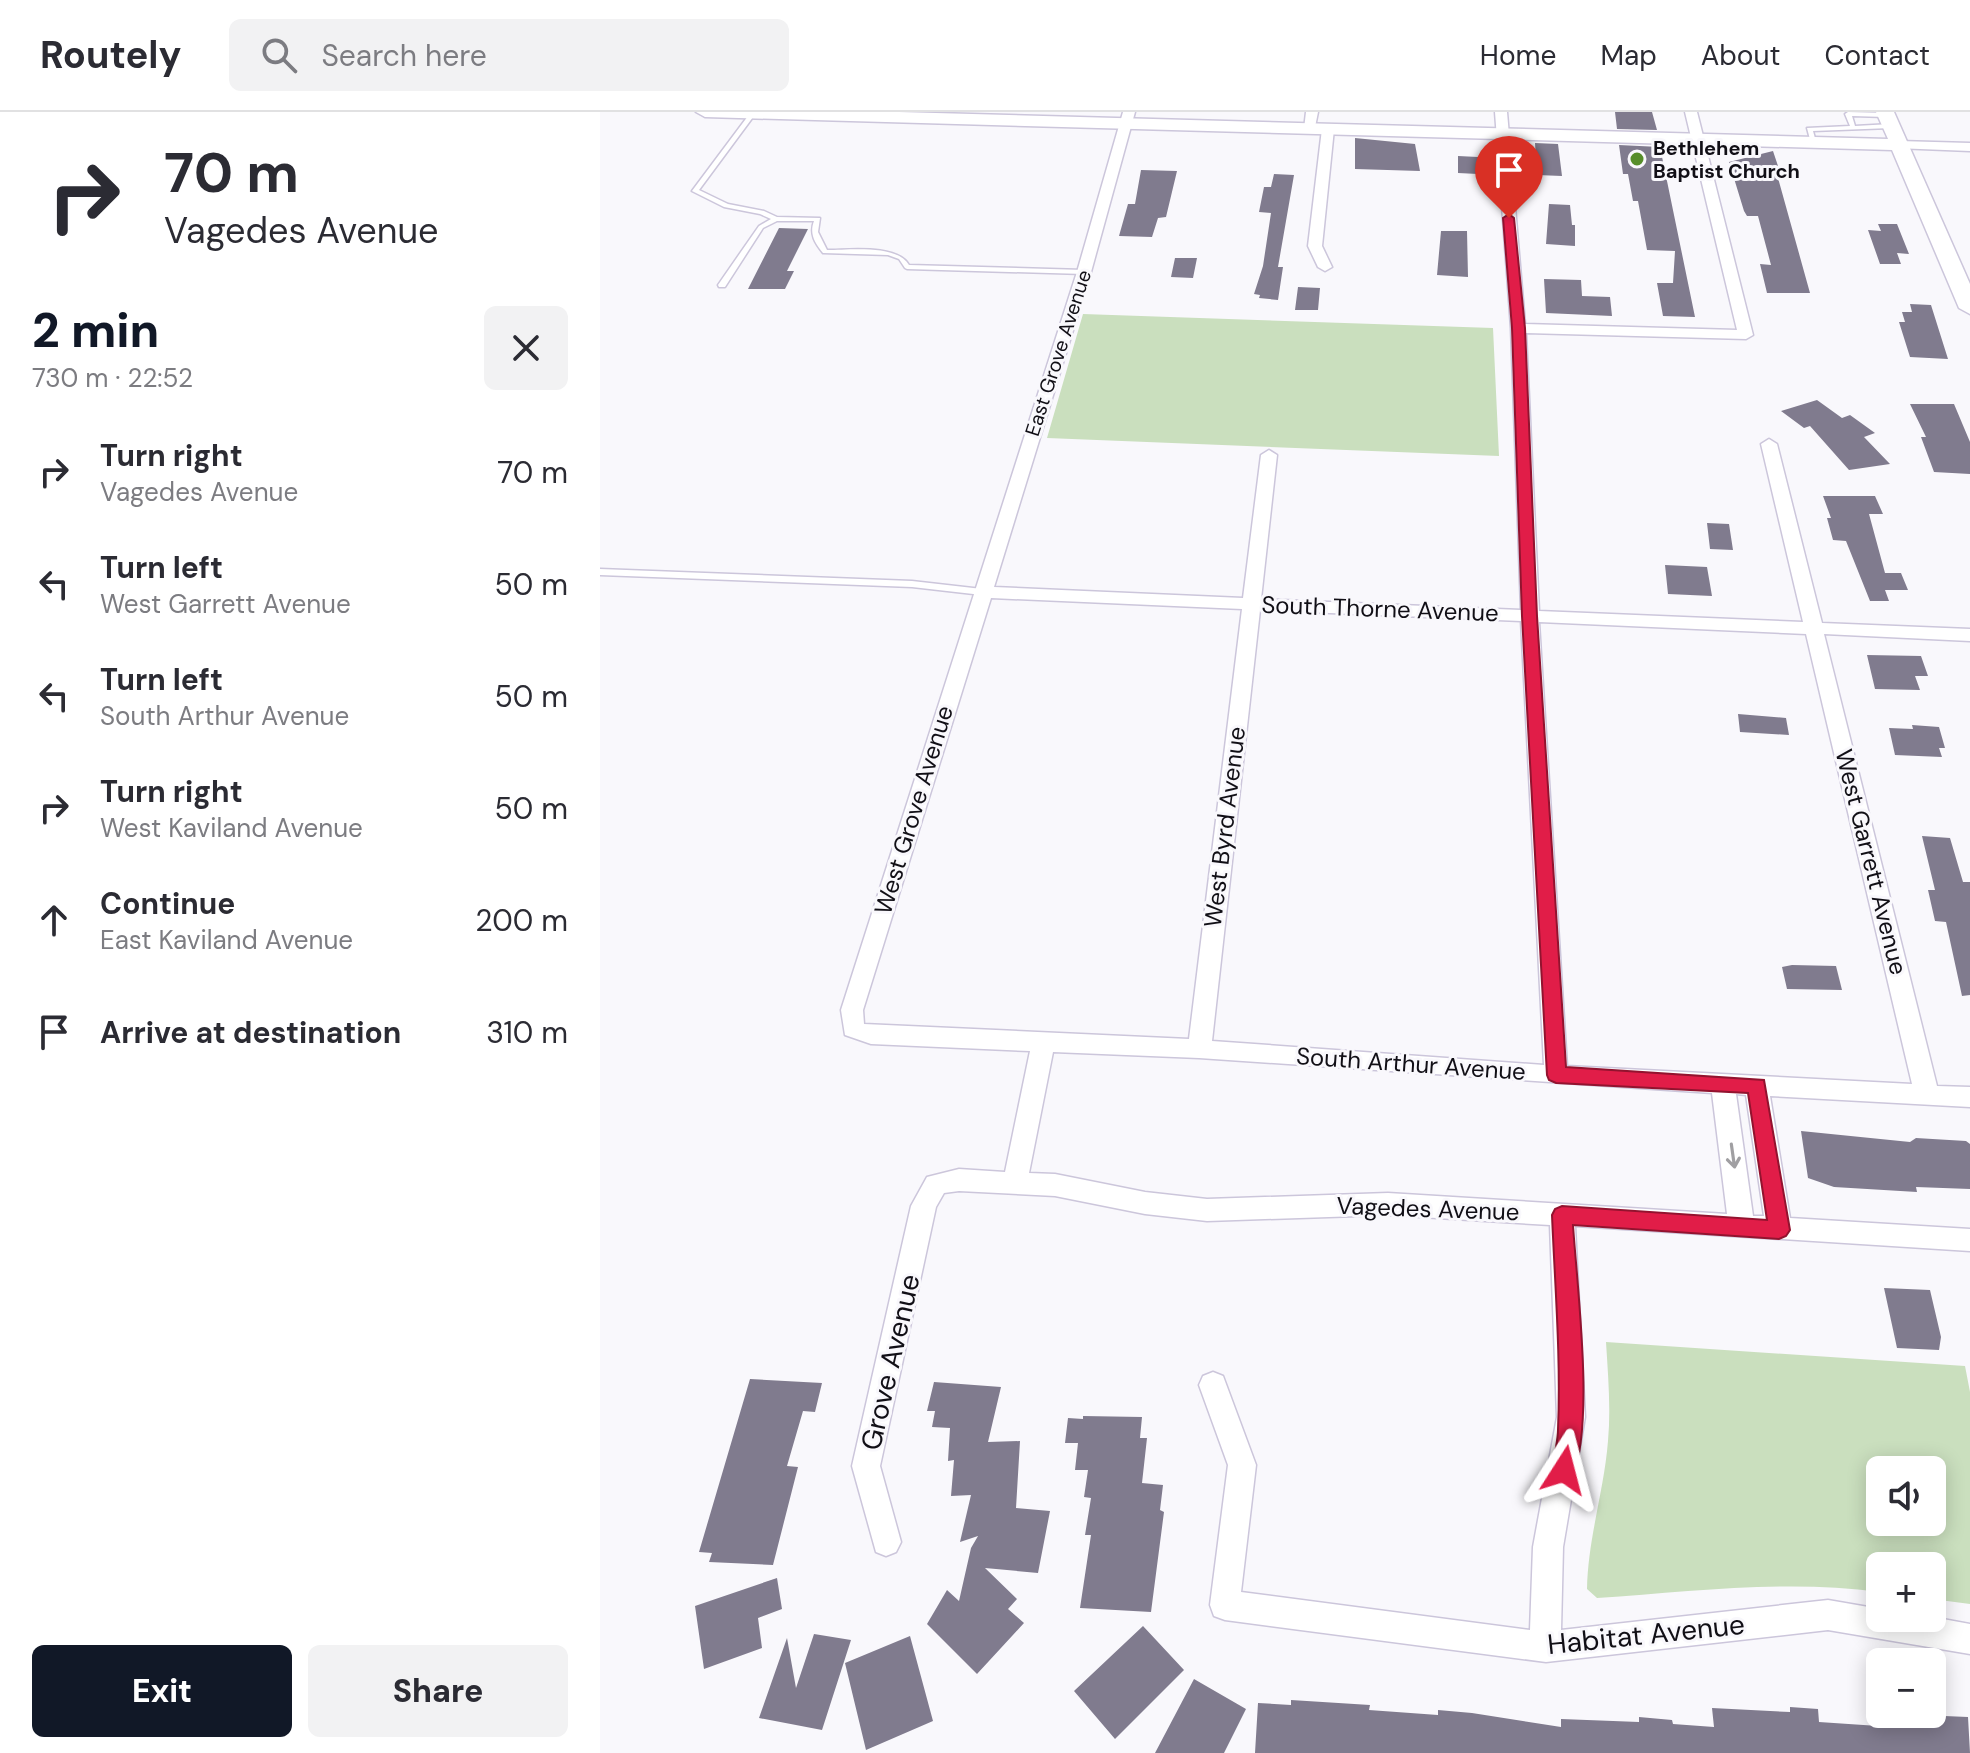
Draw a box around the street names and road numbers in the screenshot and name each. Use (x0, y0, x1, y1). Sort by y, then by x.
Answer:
street label: East Grove Avenue (1019, 267, 1097, 439)
street label: South Thorne Avenue (1261, 589, 1499, 628)
street label: West Grove Avenue (867, 702, 960, 918)
street label: West Byrd Avenue (1197, 725, 1252, 929)
street label: West Garrett Avenue (1828, 746, 1915, 978)
street label: South Arthur Avenue (1295, 1040, 1527, 1087)
street label: Vagedes Avenue (1336, 1190, 1520, 1227)
street label: Grove Avenue (852, 1270, 929, 1454)
street label: Habitat Avenue (1546, 1606, 1746, 1663)

